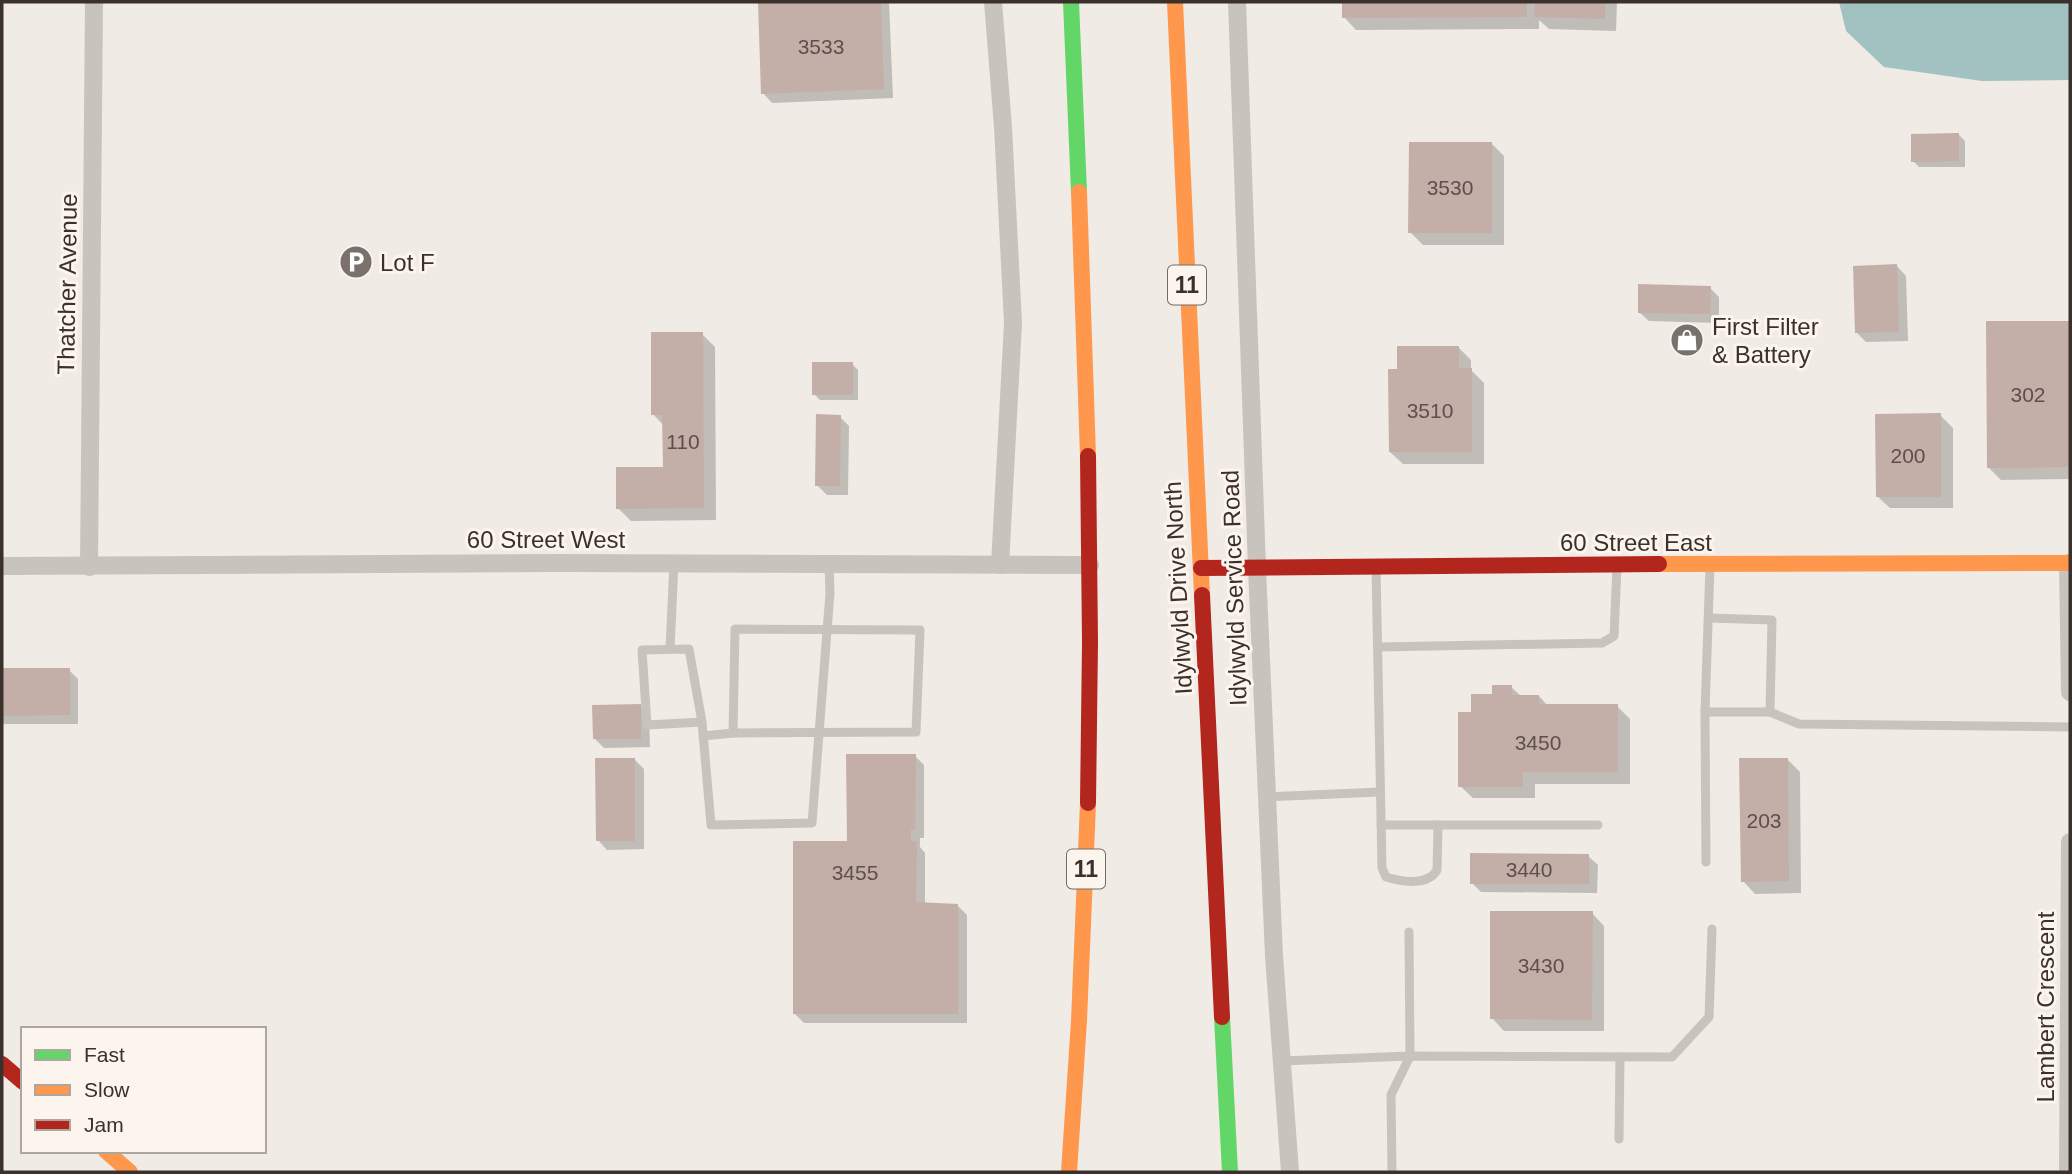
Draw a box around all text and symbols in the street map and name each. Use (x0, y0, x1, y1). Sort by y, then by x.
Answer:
house number: 3533 (798, 35, 844, 58)
house number: 3530 (1427, 176, 1473, 199)
street label: Thatcher Avenue (52, 193, 82, 375)
parking icon: Lot F (337, 243, 375, 281)
place label: Lot F (380, 249, 435, 276)
road number: 11 (1168, 266, 1206, 304)
place label: First Filter & Battery (1712, 313, 1819, 368)
shop icon: First Filter & Battery (1668, 321, 1706, 359)
house number: 302 (2010, 383, 2046, 406)
house number: 3510 (1407, 399, 1453, 422)
house number: 110 (666, 430, 700, 453)
house number: 200 (1890, 444, 1926, 467)
street label: Idylwyld Service Road (1216, 470, 1252, 706)
street label: Idylwyld Drive North (1159, 481, 1197, 695)
street label: 60 Street West (467, 526, 625, 553)
street label: 60 Street East (1560, 529, 1712, 556)
house number: 3450 (1515, 731, 1561, 754)
house number: 203 (1746, 809, 1782, 832)
road number: 11 (1067, 849, 1105, 888)
house number: 3440 (1506, 858, 1552, 881)
house number: 3455 (832, 861, 878, 884)
street label: Lambert Crescent (2032, 911, 2059, 1102)
house number: 3430 (1518, 954, 1564, 977)
legend (21, 1027, 266, 1153)
text: Fast (84, 1043, 125, 1066)
text: Slow (84, 1078, 130, 1101)
text: Jam (84, 1113, 124, 1136)

